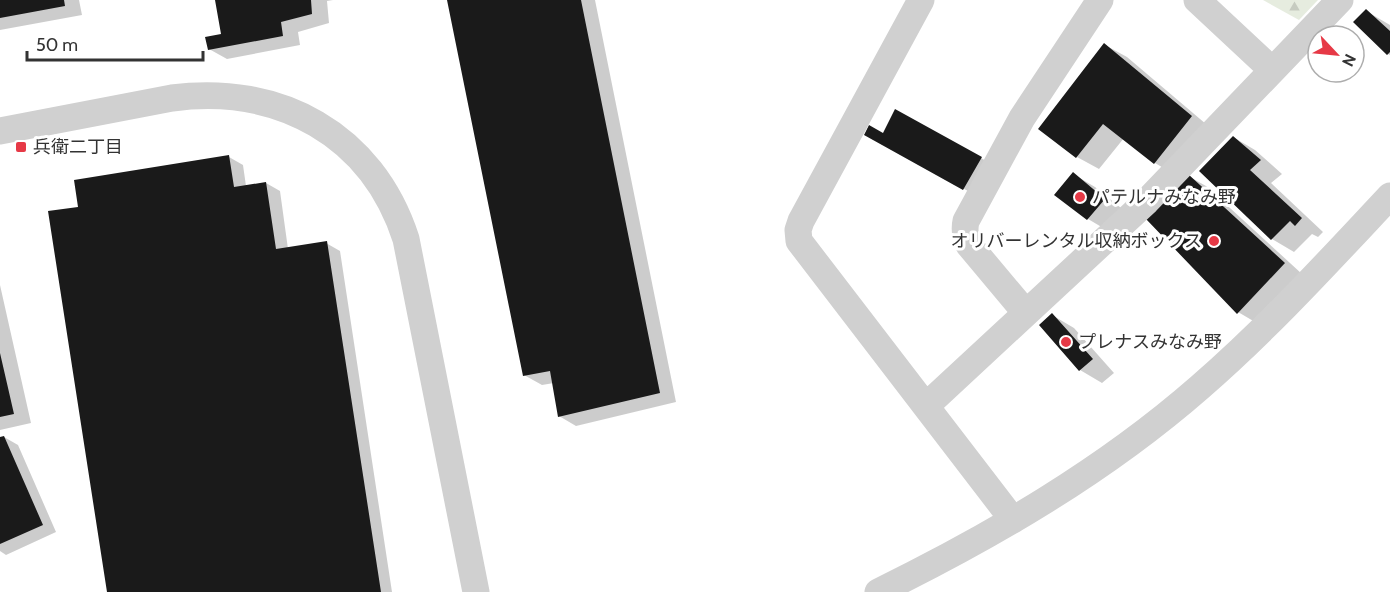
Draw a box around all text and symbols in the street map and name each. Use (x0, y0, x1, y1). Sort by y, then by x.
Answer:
scale bar (27, 24, 202, 62)
north arrow (1306, 24, 1366, 84)
text: 50 m (36, 34, 78, 56)
text: N (1338, 51, 1360, 70)
place label: 兵衛二丁目 (33, 136, 123, 158)
marker: 兵衛二丁目 (14, 140, 28, 154)
place label: パテルナみなみ野 (1092, 186, 1236, 208)
marker: パテルナみなみ野 (1073, 190, 1087, 204)
place label: オリバーレンタル収納ボックス (951, 230, 1202, 252)
marker: オリバーレンタル収納ボックス (1207, 234, 1221, 248)
place label: プレナスみなみ野 (1078, 331, 1222, 353)
marker: プレナスみなみ野 (1059, 335, 1073, 349)

